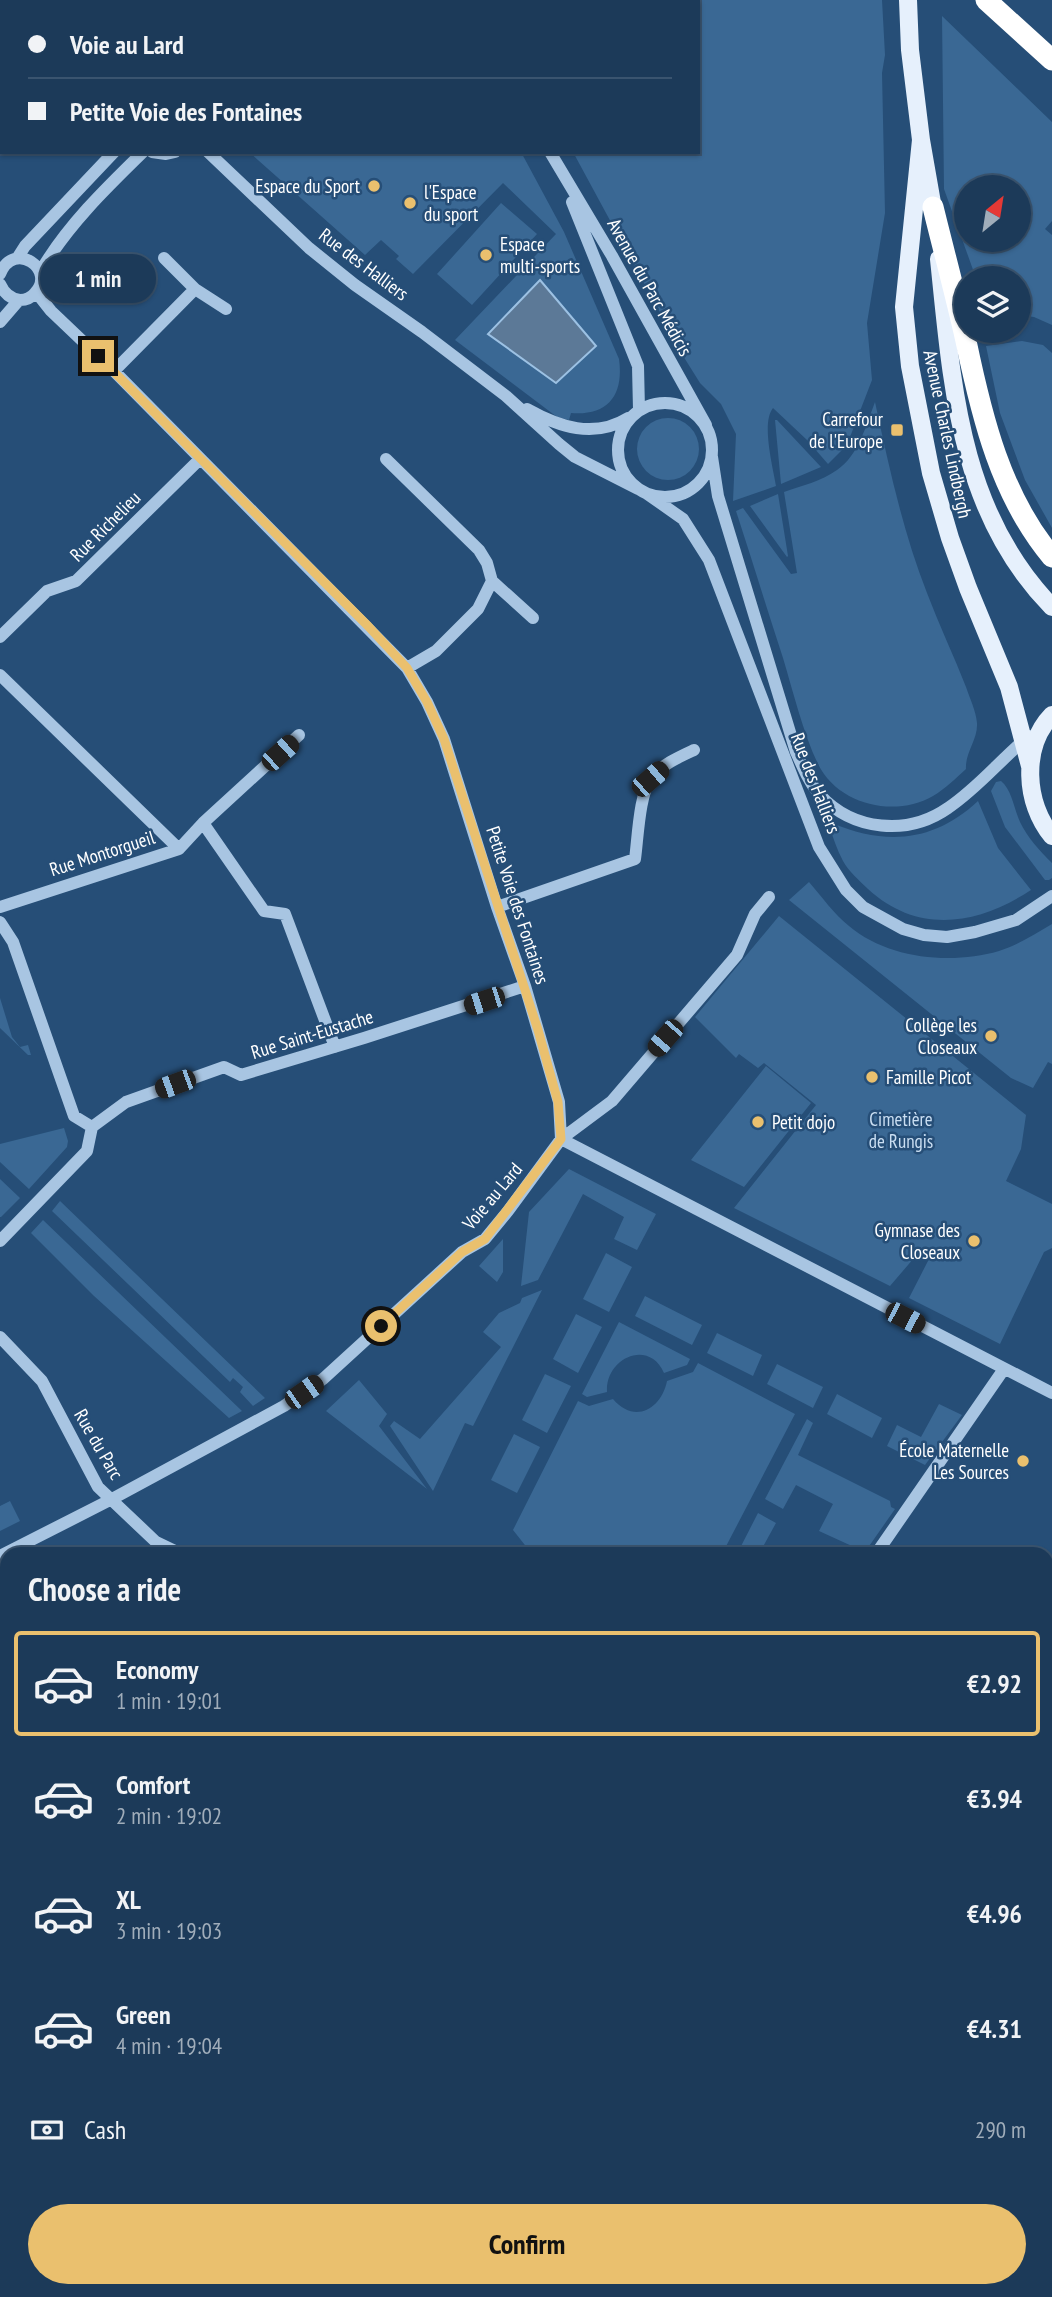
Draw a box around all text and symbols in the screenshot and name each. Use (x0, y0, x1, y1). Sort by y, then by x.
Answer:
text: Voie au Lard (70, 28, 184, 61)
text: Petite Voie des Fontaines (70, 95, 302, 128)
place label: Espace du Sport (255, 174, 361, 198)
north arrow (954, 175, 1031, 252)
map controls (954, 175, 1031, 343)
marker: Espace du Sport (366, 178, 382, 194)
place label: l'Espace du sport (424, 180, 479, 226)
marker: l'Espace du sport (402, 195, 418, 211)
street label: Avenue du Parc Médicis (602, 214, 698, 360)
street label: Rue des Halliers (314, 223, 414, 305)
place label: Espace multi-sports (500, 232, 580, 278)
marker: Espace multi-sports (478, 247, 494, 263)
callout: 1 min (40, 254, 156, 304)
text: 1 min (75, 264, 121, 293)
button: layers (954, 266, 1031, 343)
route end (82, 340, 114, 372)
street label: Avenue Charles Lindbergh (918, 348, 978, 520)
place label: Carrefour de l'Europe (809, 407, 884, 453)
marker: Carrefour de l'Europe (889, 422, 905, 438)
street label: Rue Richelieu (65, 486, 145, 566)
street label: Rue des Halliers (786, 729, 846, 837)
car (258, 731, 303, 775)
car (628, 757, 673, 801)
street label: Petite Voie des Fontaines (481, 823, 555, 987)
street label: Rue Montorgueil (46, 825, 158, 881)
car (461, 985, 508, 1017)
street label: Rue Saint-Eustache (248, 1004, 376, 1064)
place label: Collège les Closeaux (905, 1013, 977, 1059)
car (644, 1015, 687, 1061)
marker: Collège les Closeaux (983, 1028, 999, 1044)
place label: Famille Picot (886, 1065, 972, 1089)
car (152, 1067, 199, 1101)
marker: Famille Picot (864, 1069, 880, 1085)
park label: Cimetière de Rungis (869, 1107, 933, 1153)
place label: Petit dojo (772, 1110, 835, 1134)
marker: Petit dojo (750, 1114, 766, 1130)
street label: Voie au Lard (456, 1157, 527, 1235)
place label: Gymnase des Closeaux (874, 1218, 960, 1264)
marker: Gymnase des Closeaux (966, 1233, 982, 1249)
car (882, 1299, 929, 1337)
route start (365, 1310, 397, 1342)
car (281, 1371, 328, 1413)
street label: Rue du Parc (69, 1404, 129, 1484)
place label: École Maternelle Les Sources (899, 1438, 1009, 1484)
marker: École Maternelle Les Sources (1015, 1453, 1031, 1469)
text: Choose a ride (28, 1568, 181, 1610)
icon: car (32, 1652, 95, 1715)
text: Economy (116, 1653, 198, 1686)
text: €2.92 (967, 1667, 1022, 1700)
text: 1 min · 19:01 (116, 1686, 222, 1715)
icon: car (32, 1767, 95, 1830)
text: Comfort (116, 1768, 190, 1801)
text: €3.94 (967, 1782, 1022, 1815)
text: 2 min · 19:02 (116, 1801, 222, 1830)
icon: car (32, 1882, 95, 1945)
text: XL (116, 1883, 141, 1916)
text: €4.96 (967, 1897, 1022, 1930)
text: 3 min · 19:03 (116, 1916, 222, 1945)
icon: car (32, 1997, 95, 2060)
text: Green (116, 1998, 171, 2031)
text: €4.31 (967, 2012, 1022, 2045)
text: 4 min · 19:04 (116, 2031, 222, 2060)
icon: cash (28, 2111, 66, 2149)
text: Cash (84, 2113, 126, 2146)
text: 290 m (975, 2115, 1026, 2144)
button: Confirm (28, 2204, 1026, 2284)

